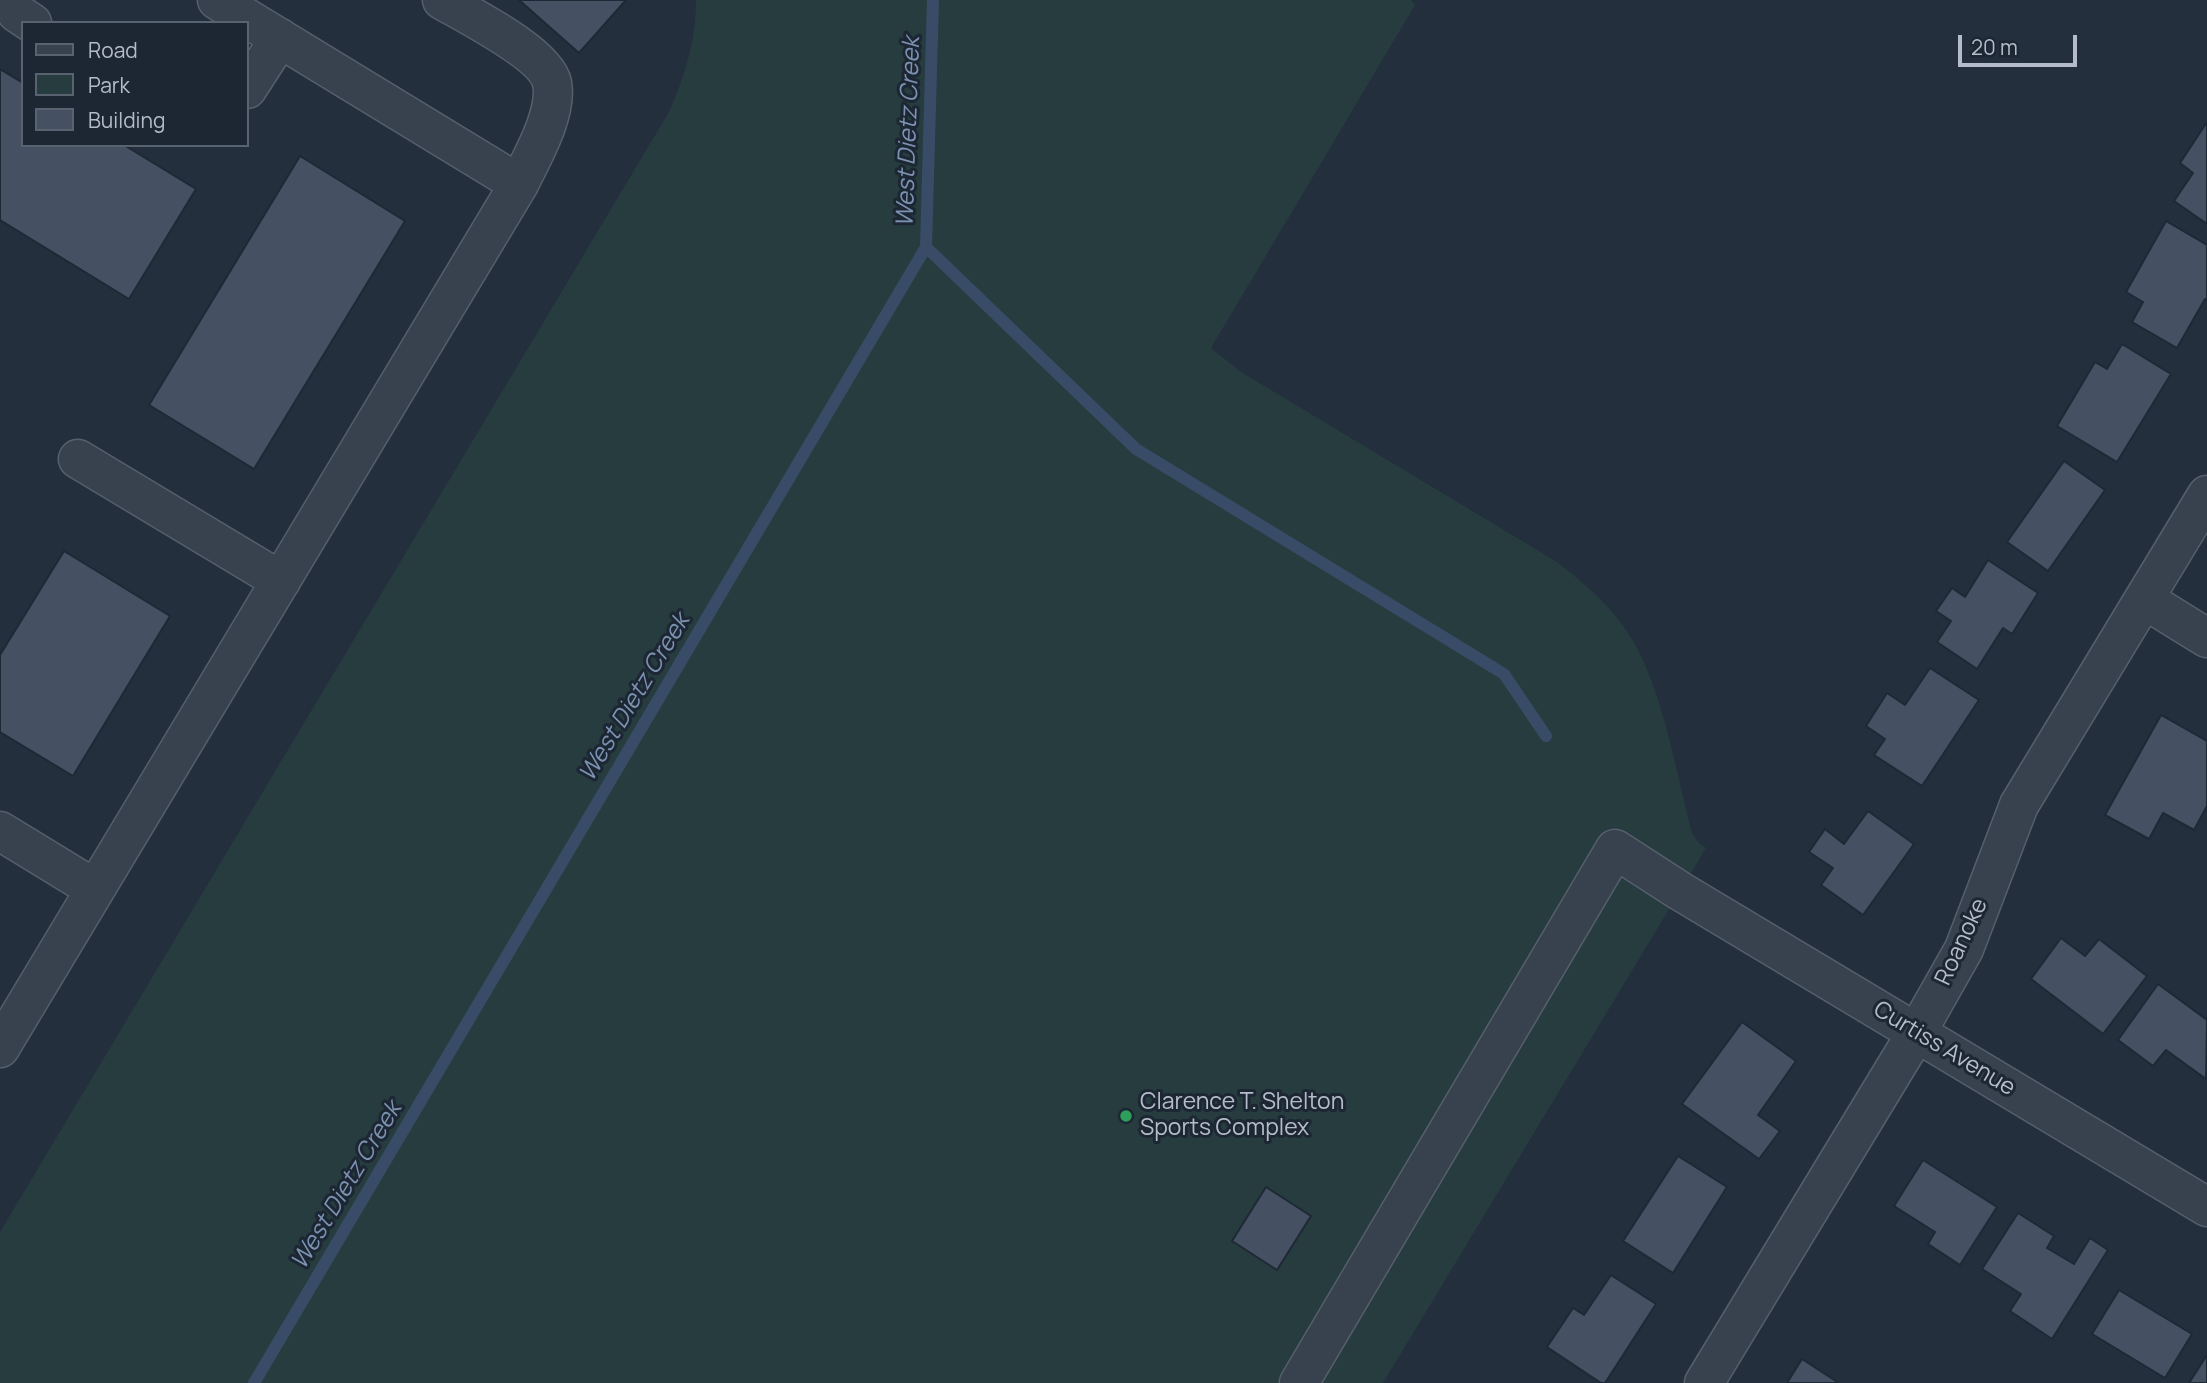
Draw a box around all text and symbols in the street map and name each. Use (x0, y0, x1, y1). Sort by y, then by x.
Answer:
legend (21, 21, 248, 147)
scale bar (1962, 21, 2081, 65)
text: 20 m (1971, 33, 2018, 61)
text: Road (88, 36, 138, 64)
water label: West Dietz Creek (891, 36, 927, 228)
text: Park (88, 71, 130, 99)
text: Building (88, 106, 165, 134)
water label: West Dietz Creek (574, 609, 696, 787)
street label: Roanoke (1930, 894, 1994, 990)
street label: Curtiss Avenue (1868, 996, 2020, 1102)
place label: Clarence T. Shelton Sports Complex (1140, 1089, 1344, 1143)
water label: West Dietz Creek (286, 1097, 408, 1275)
marker: Clarence T. Shelton Sports Complex (1118, 1108, 1134, 1124)

